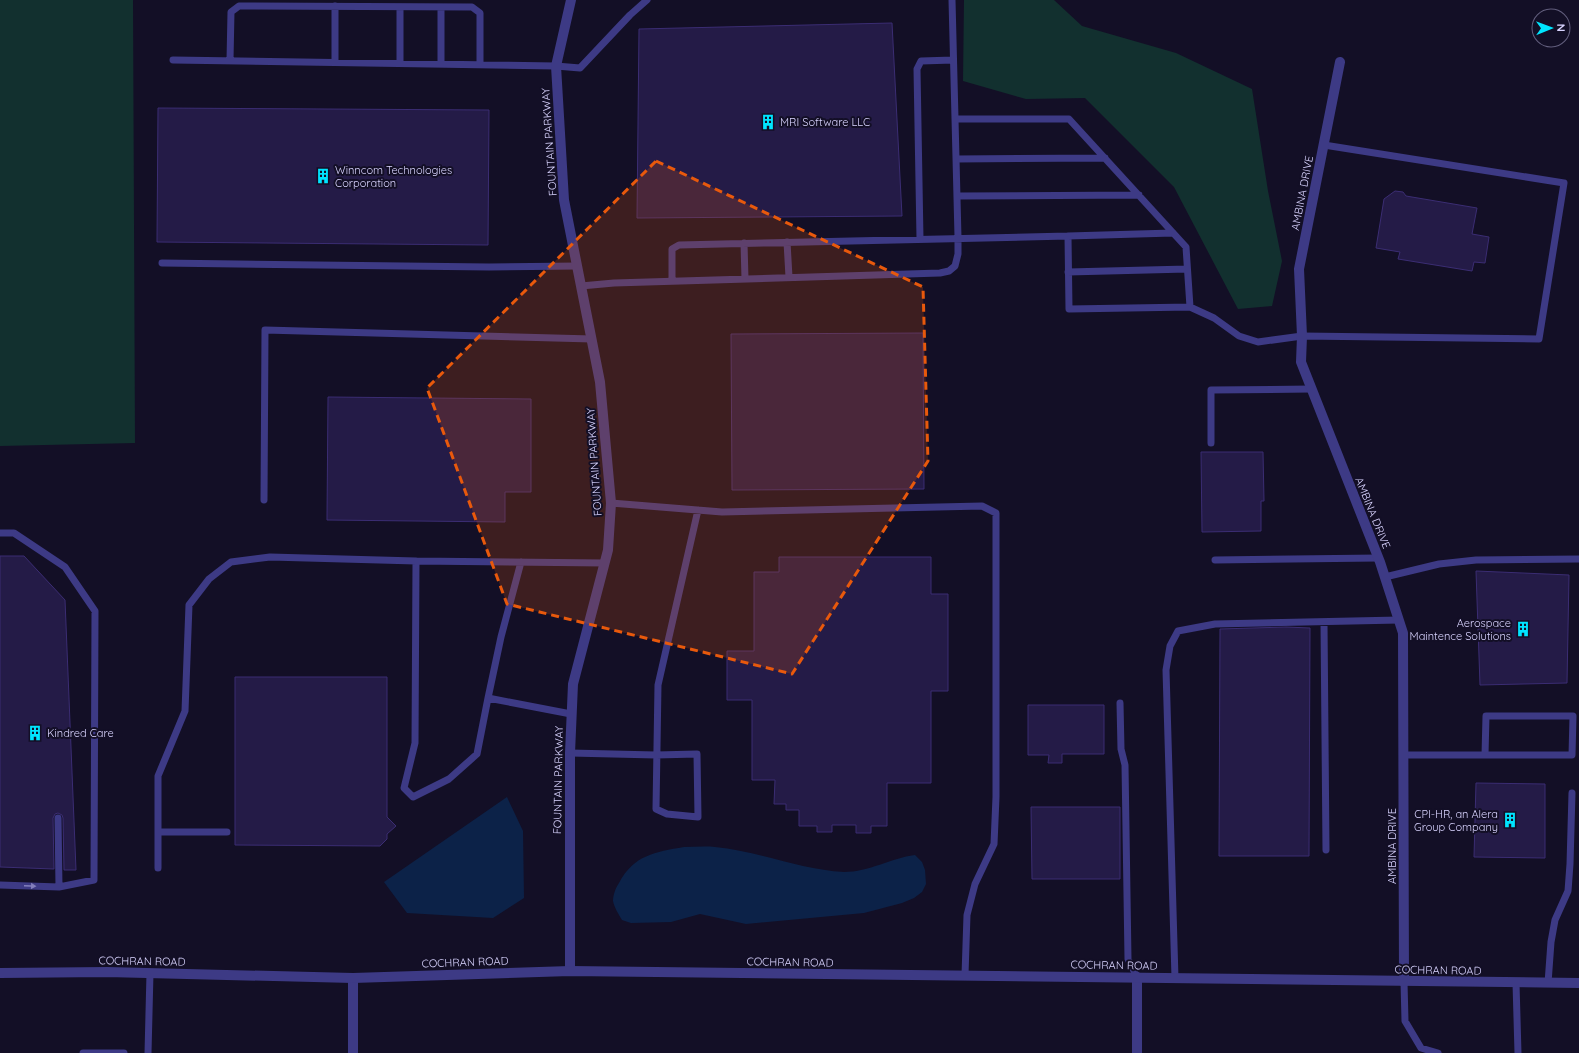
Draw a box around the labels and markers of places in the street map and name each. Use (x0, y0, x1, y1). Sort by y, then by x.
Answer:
building icon: MRI Software LLC (759, 113, 777, 131)
place label: MRI Software LLC (780, 115, 870, 129)
place label: Winncom Technologies Corporation (335, 163, 452, 190)
building icon: Winncom Technologies Corporation (314, 167, 332, 185)
place label: Aerospace Maintence Solutions (1410, 616, 1511, 643)
building icon: Aerospace Maintence Solutions (1514, 620, 1532, 638)
building icon: Kindred Care (26, 724, 44, 742)
place label: Kindred Care (47, 726, 114, 740)
place label: CPI-HR, an Alera Group Company (1414, 807, 1498, 834)
building icon: CPI-HR, an Alera Group Company (1501, 811, 1519, 829)

